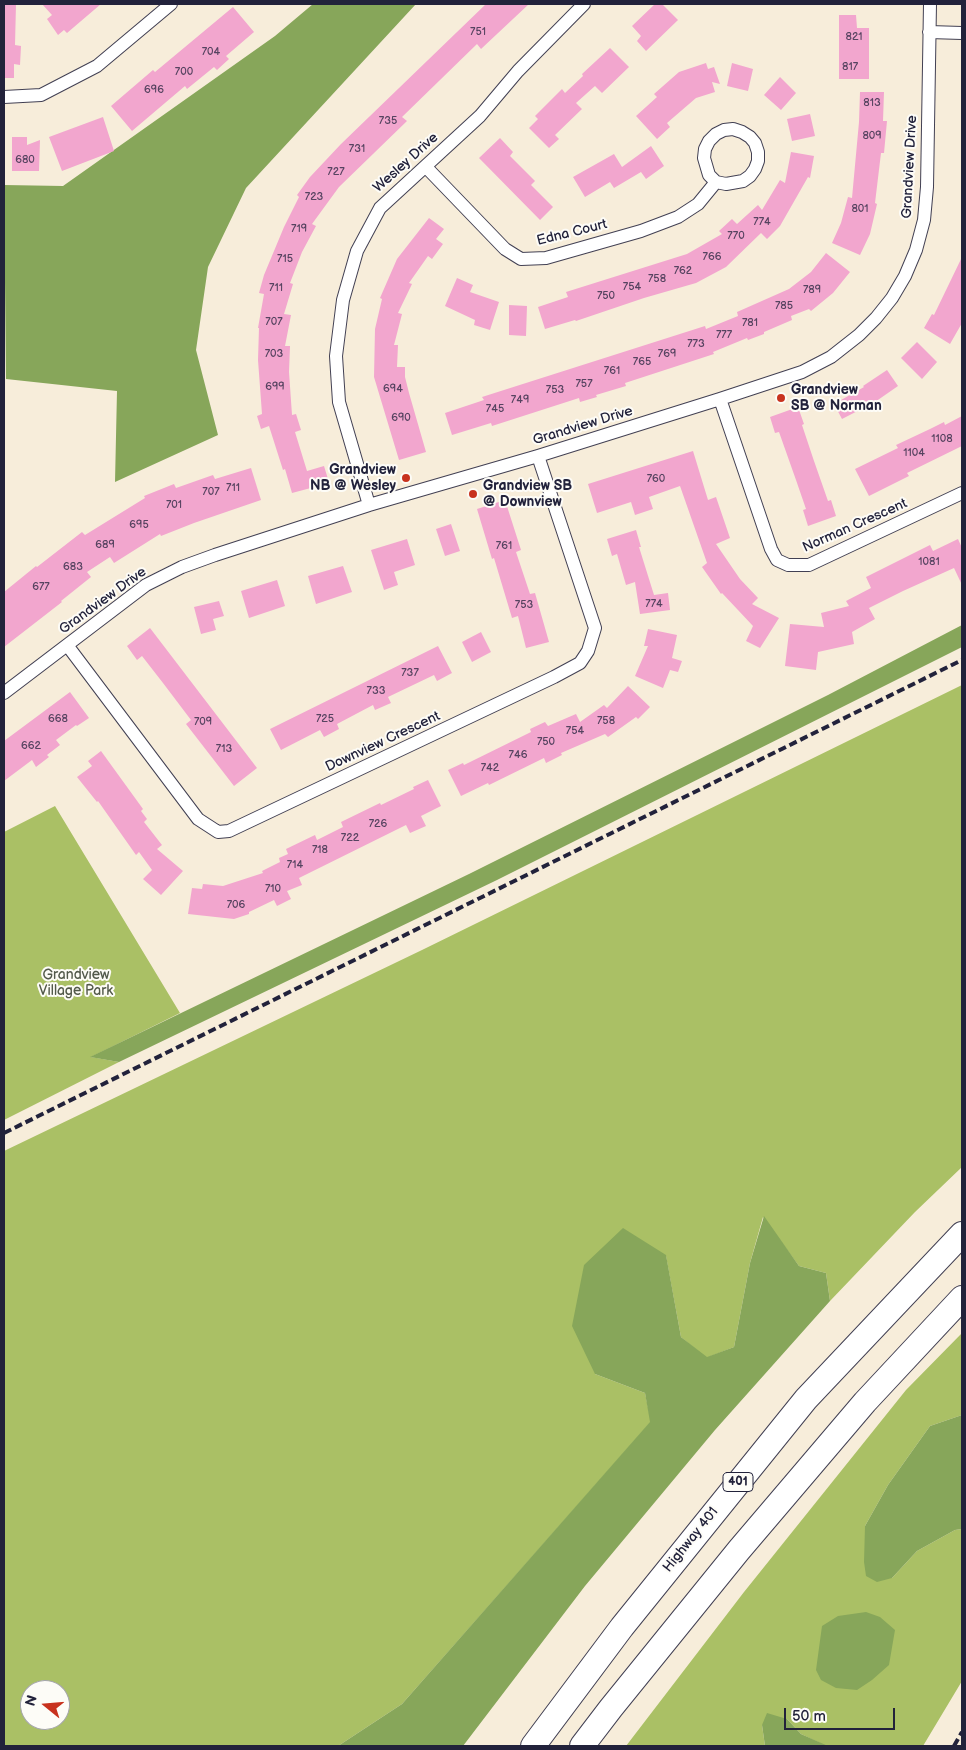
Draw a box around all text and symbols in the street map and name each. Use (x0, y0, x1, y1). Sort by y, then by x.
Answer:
house number: 751 (470, 25, 486, 39)
house number: 821 (846, 30, 862, 44)
house number: 704 (202, 45, 220, 59)
house number: 817 (842, 60, 858, 74)
house number: 700 (175, 65, 193, 79)
house number: 696 (144, 83, 164, 97)
house number: 813 (863, 96, 881, 110)
house number: 735 (379, 114, 397, 128)
street label: Grandview Drive (899, 115, 921, 219)
house number: 809 (862, 129, 882, 143)
street label: Wesley Drive (370, 130, 442, 196)
house number: 731 (349, 142, 365, 156)
house number: 680 (15, 153, 35, 167)
house number: 727 (327, 165, 345, 179)
house number: 723 (305, 190, 323, 204)
house number: 801 (851, 202, 869, 216)
house number: 774 (753, 215, 771, 229)
street label: Edna Court (535, 216, 609, 250)
house number: 719 (291, 222, 307, 236)
house number: 770 (727, 229, 745, 243)
house number: 766 (703, 250, 721, 264)
house number: 715 (277, 252, 293, 266)
house number: 762 (674, 264, 692, 278)
house number: 758 (648, 272, 666, 286)
house number: 754 (623, 280, 641, 294)
house number: 711 (269, 281, 283, 295)
house number: 789 (803, 283, 821, 297)
house number: 750 (597, 289, 615, 303)
house number: 785 (775, 299, 793, 313)
house number: 707 (265, 315, 283, 329)
house number: 781 (742, 316, 758, 330)
house number: 777 (716, 328, 732, 342)
house number: 773 (687, 337, 705, 351)
house number: 703 (265, 347, 283, 361)
house number: 769 (658, 347, 676, 361)
house number: 765 (633, 355, 651, 369)
house number: 761 (604, 364, 620, 378)
house number: 757 (575, 377, 593, 391)
house number: 699 (265, 380, 285, 394)
house number: 694 (383, 382, 403, 396)
place label: Grandview SB @ Norman (791, 382, 882, 414)
house number: 753 (546, 383, 564, 397)
marker: Grandview SB @ Norman (775, 392, 787, 404)
house number: 749 (511, 393, 529, 407)
house number: 745 (486, 402, 504, 416)
street label: Grandview Drive (531, 403, 635, 449)
house number: 690 (391, 411, 411, 425)
house number: 1108 (931, 432, 953, 446)
house number: 1104 (903, 446, 925, 460)
place label: Grandview NB @ Wesley (310, 462, 396, 494)
marker: Grandview NB @ Wesley (400, 472, 412, 484)
house number: 760 (647, 472, 665, 486)
place label: Grandview SB @ Downview (483, 478, 572, 511)
house number: 711 (226, 481, 240, 495)
house number: 707 (202, 485, 220, 499)
marker: Grandview SB @ Downview (467, 488, 479, 500)
street label: Norman Crescent (800, 495, 910, 557)
house number: 701 (166, 498, 182, 512)
house number: 695 (129, 518, 149, 532)
house number: 689 (95, 538, 115, 552)
house number: 761 (496, 539, 512, 553)
house number: 1081 (918, 555, 940, 569)
house number: 683 (63, 560, 83, 574)
street label: Grandview Drive (56, 564, 150, 638)
house number: 677 (32, 580, 50, 594)
house number: 774 (645, 597, 663, 611)
house number: 753 (515, 598, 533, 612)
house number: 737 (401, 666, 419, 680)
house number: 733 (367, 684, 385, 698)
street label: Downview Crescent (323, 708, 443, 776)
house number: 668 (48, 712, 68, 726)
house number: 725 (316, 712, 334, 726)
house number: 758 (597, 714, 615, 728)
house number: 709 (194, 715, 212, 729)
house number: 754 (566, 724, 584, 738)
house number: 750 (537, 735, 555, 749)
house number: 662 (21, 739, 41, 753)
house number: 713 (216, 742, 232, 756)
house number: 746 (509, 748, 527, 762)
house number: 742 (481, 761, 499, 775)
house number: 726 (369, 817, 387, 831)
house number: 722 (341, 831, 359, 845)
house number: 718 (312, 843, 328, 857)
house number: 714 (287, 858, 303, 872)
house number: 710 (265, 882, 281, 896)
house number: 706 (227, 898, 245, 912)
park label: Grandview Village Park (39, 967, 113, 1000)
road number: 401 (723, 1472, 753, 1491)
street label: Highway 401 (660, 1504, 722, 1576)
north arrow (20, 1680, 70, 1730)
text: N (21, 1693, 41, 1708)
scale bar (786, 1698, 897, 1730)
text: 50 m (792, 1707, 826, 1726)

